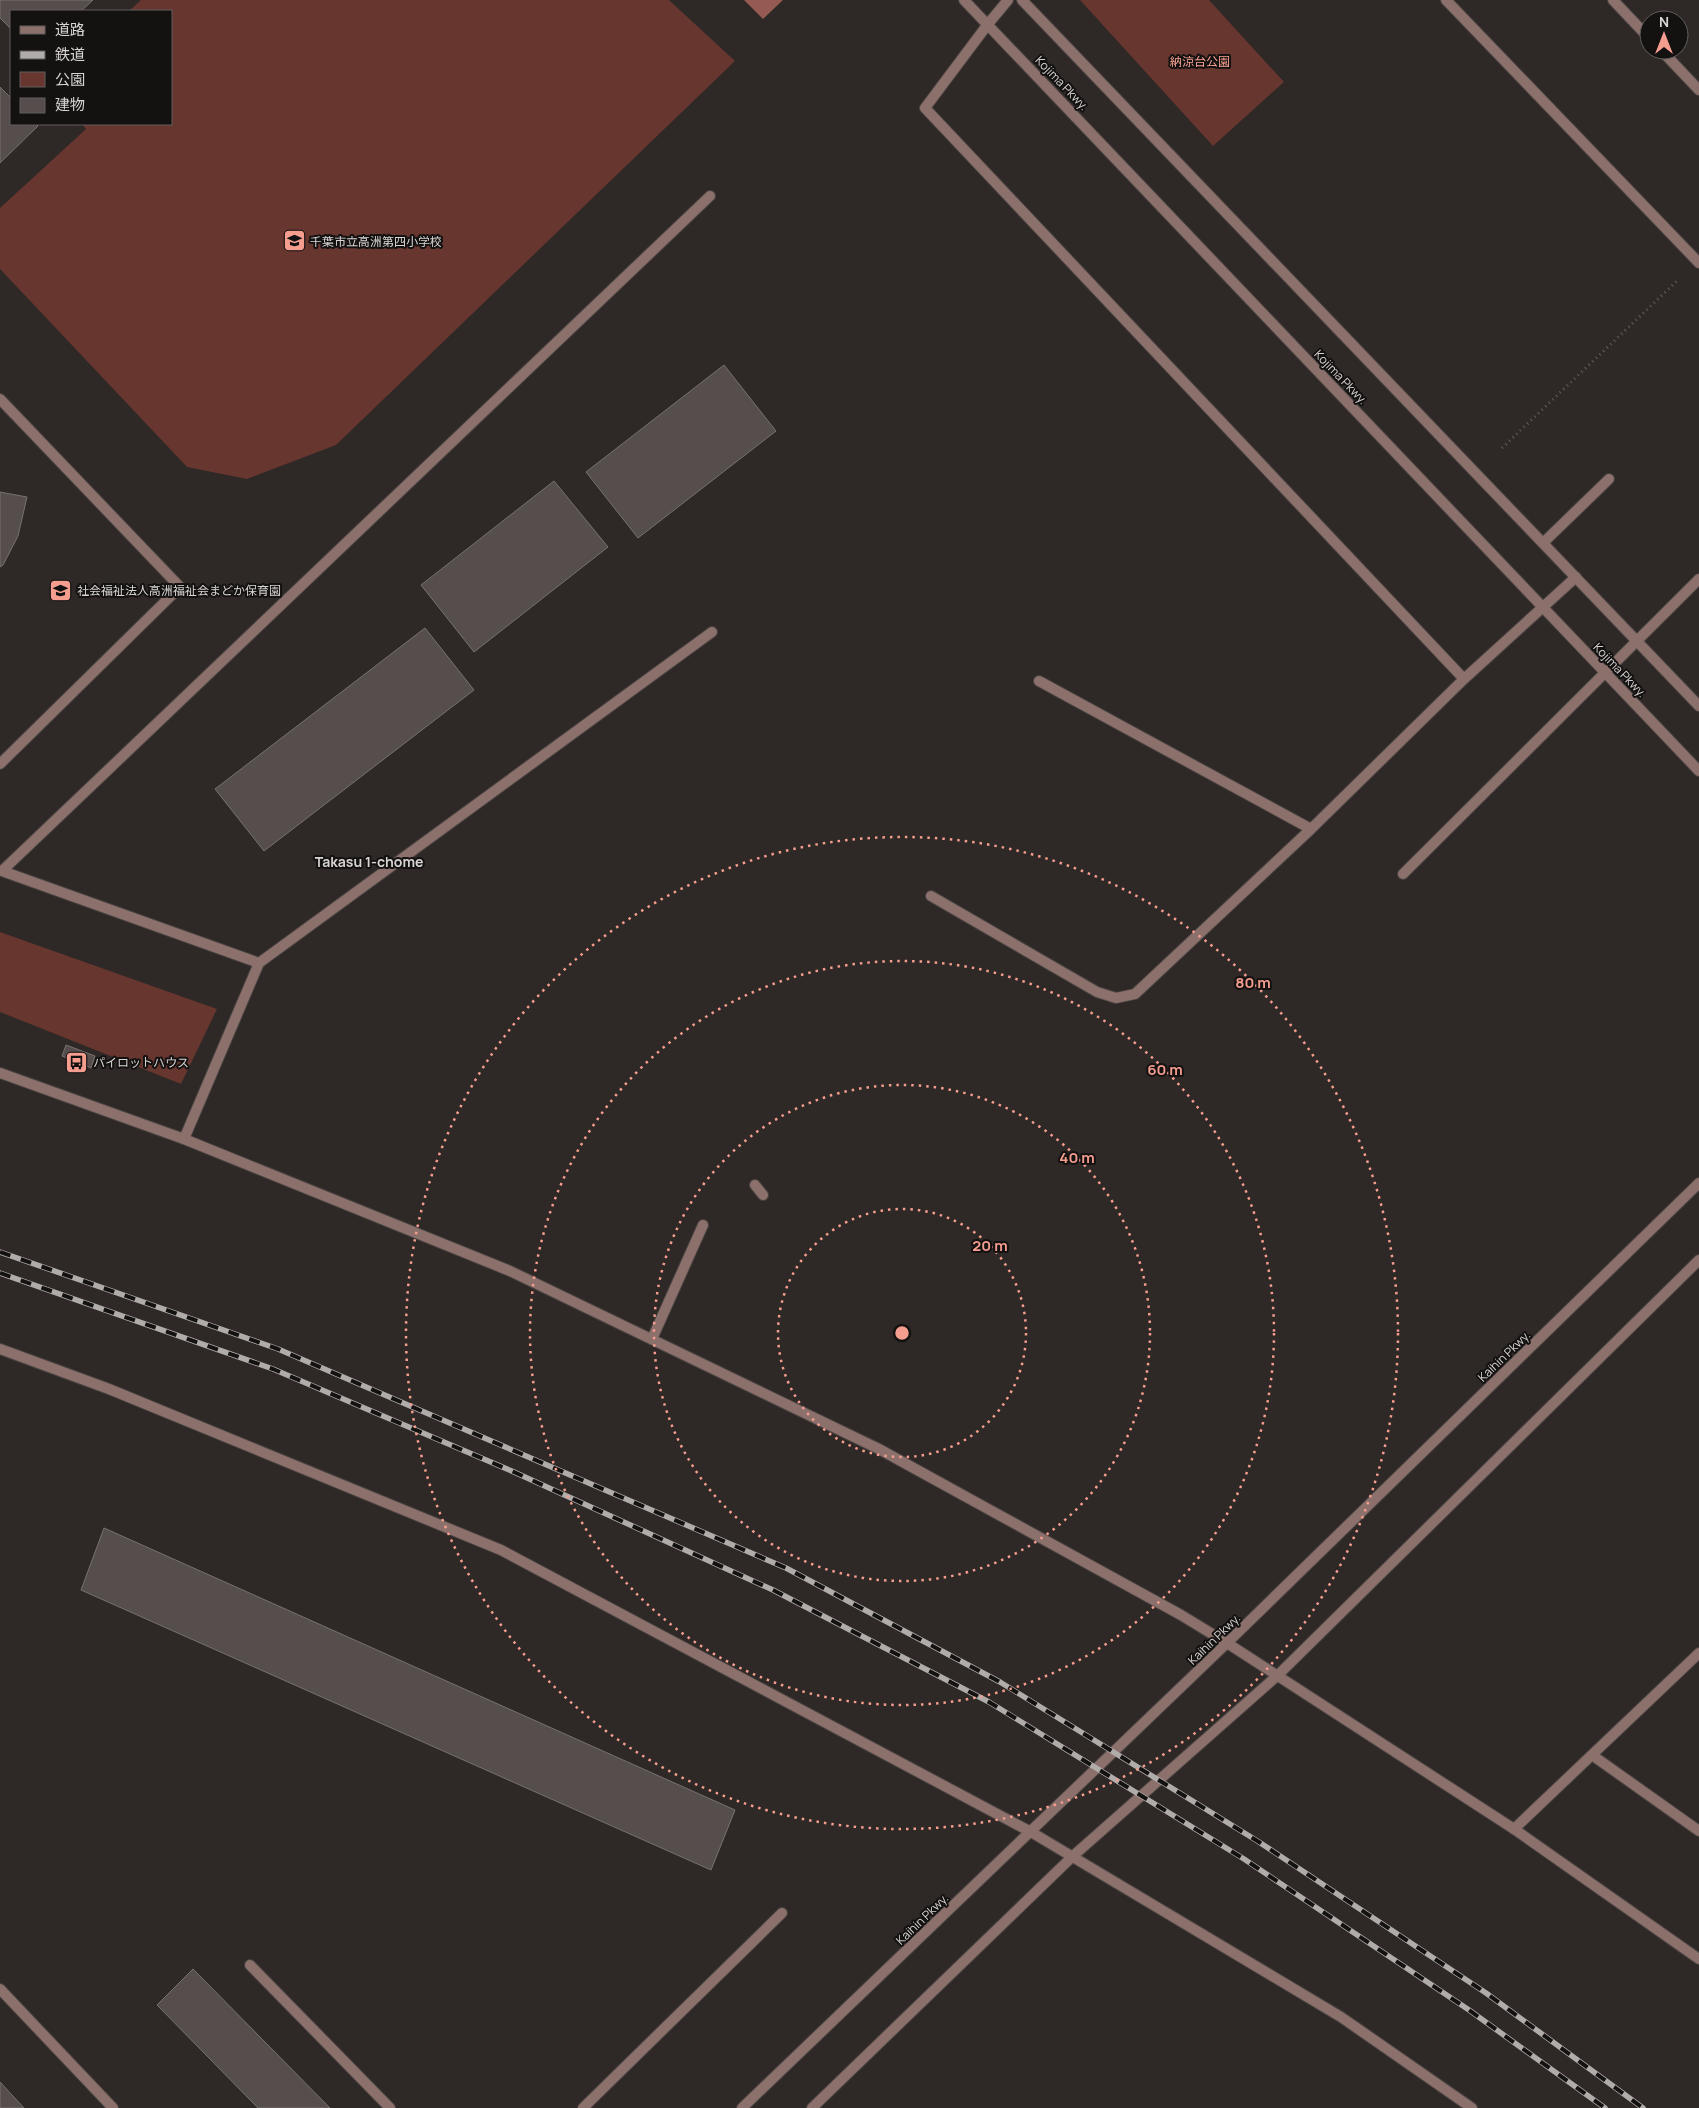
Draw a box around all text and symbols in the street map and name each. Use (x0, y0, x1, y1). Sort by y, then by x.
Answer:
legend (10, 10, 172, 125)
north arrow (1639, 10, 1689, 60)
text: N (1659, 12, 1669, 31)
text: 道路 (55, 19, 85, 40)
text: 鉄道 (55, 44, 85, 65)
street label: Kojima Pkwy. (1032, 52, 1092, 114)
park label: 納涼台公園 (1170, 53, 1230, 70)
text: 公園 (55, 69, 85, 90)
text: 建物 (55, 94, 85, 115)
school or university icon: 千葉市立高洲第四小学校 (282, 229, 306, 253)
place label: 千葉市立高洲第四小学校 (310, 233, 442, 250)
street label: Kojima Pkwy. (1311, 346, 1371, 408)
school or university icon: 社会福祉法人高洲福祉会まどか保育園 (49, 578, 73, 602)
place label: 社会福祉法人高洲福祉会まどか保育園 (77, 582, 281, 599)
street label: Kojima Pkwy. (1590, 639, 1650, 701)
district label: Takasu 1-chome (315, 852, 423, 871)
text: 80 m (1235, 972, 1271, 993)
bus stop icon: パイロットハウス (65, 1050, 89, 1074)
place label: パイロットハウス (93, 1054, 189, 1071)
text: 60 m (1147, 1059, 1183, 1080)
text: 40 m (1059, 1147, 1095, 1168)
text: 20 m (972, 1235, 1008, 1256)
centre of rings (893, 1324, 911, 1342)
street label: Kaihin Pkwy. (1474, 1327, 1534, 1385)
street label: Kaihin Pkwy. (1184, 1610, 1244, 1668)
street label: Kaihin Pkwy. (892, 1890, 952, 1948)

